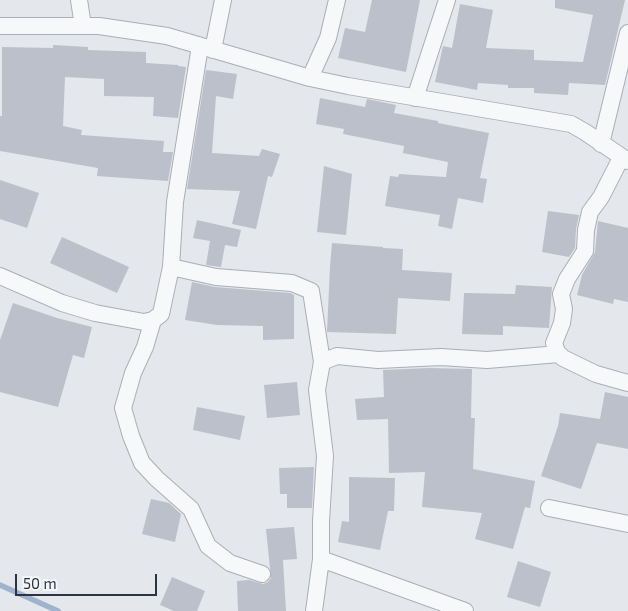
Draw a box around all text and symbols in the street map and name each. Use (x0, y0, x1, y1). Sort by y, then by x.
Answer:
scale bar (18, 564, 160, 596)
text: 50 m (23, 574, 57, 592)

